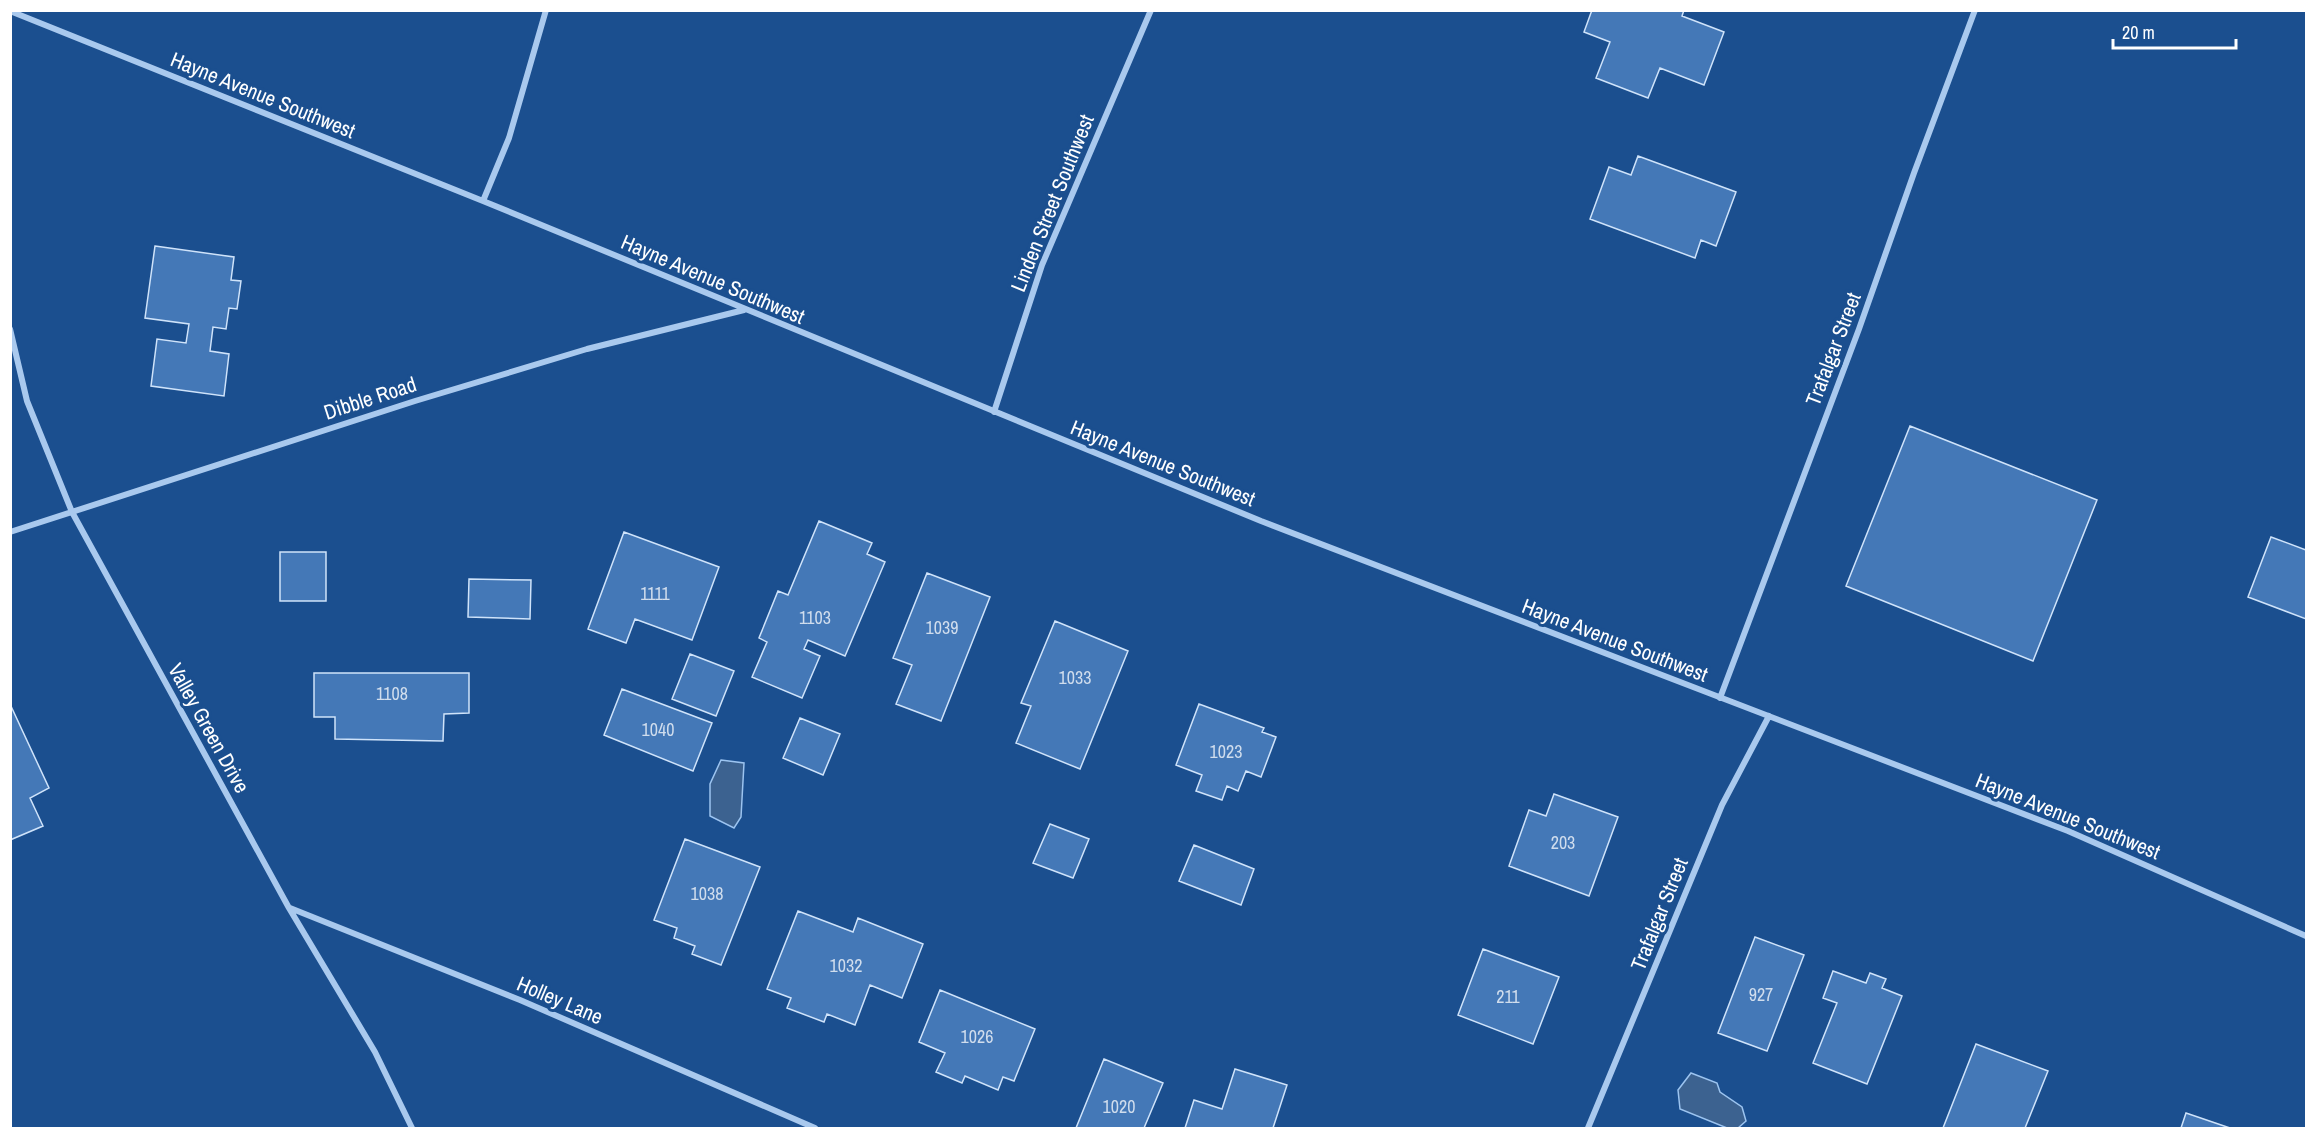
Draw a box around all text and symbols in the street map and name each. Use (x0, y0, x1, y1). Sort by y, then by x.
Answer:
scale bar (2113, 12, 2236, 50)
text: 20 m (2122, 20, 2155, 45)
street label: Hayne Avenue Southwest (166, 45, 360, 145)
street label: Linden Street Southwest (1003, 110, 1101, 296)
street label: Hayne Avenue Southwest (617, 227, 809, 331)
street label: Trafalgar Street (1798, 288, 1868, 410)
street label: Dibble Road (320, 369, 420, 427)
street label: Hayne Avenue Southwest (1066, 413, 1260, 513)
house number: 1111 (640, 581, 671, 606)
street label: Hayne Avenue Southwest (1518, 591, 1712, 689)
house number: 1103 (799, 605, 831, 630)
house number: 1039 (926, 615, 958, 640)
street label: Valley Green Drive (161, 658, 257, 798)
house number: 1033 (1059, 665, 1091, 690)
house number: 1108 (376, 681, 408, 706)
house number: 1040 (642, 717, 674, 742)
house number: 1023 (1210, 739, 1242, 764)
street label: Hayne Avenue Southwest (1971, 766, 2165, 866)
house number: 203 (1551, 830, 1575, 855)
street label: Trafalgar Street (1623, 853, 1695, 975)
house number: 1038 (691, 881, 723, 906)
house number: 1032 (830, 953, 862, 978)
street label: Holley Lane (512, 969, 608, 1031)
house number: 927 (1749, 982, 1773, 1007)
house number: 211 (1496, 984, 1521, 1009)
house number: 1026 (961, 1024, 993, 1049)
house number: 1020 (1103, 1094, 1135, 1119)

